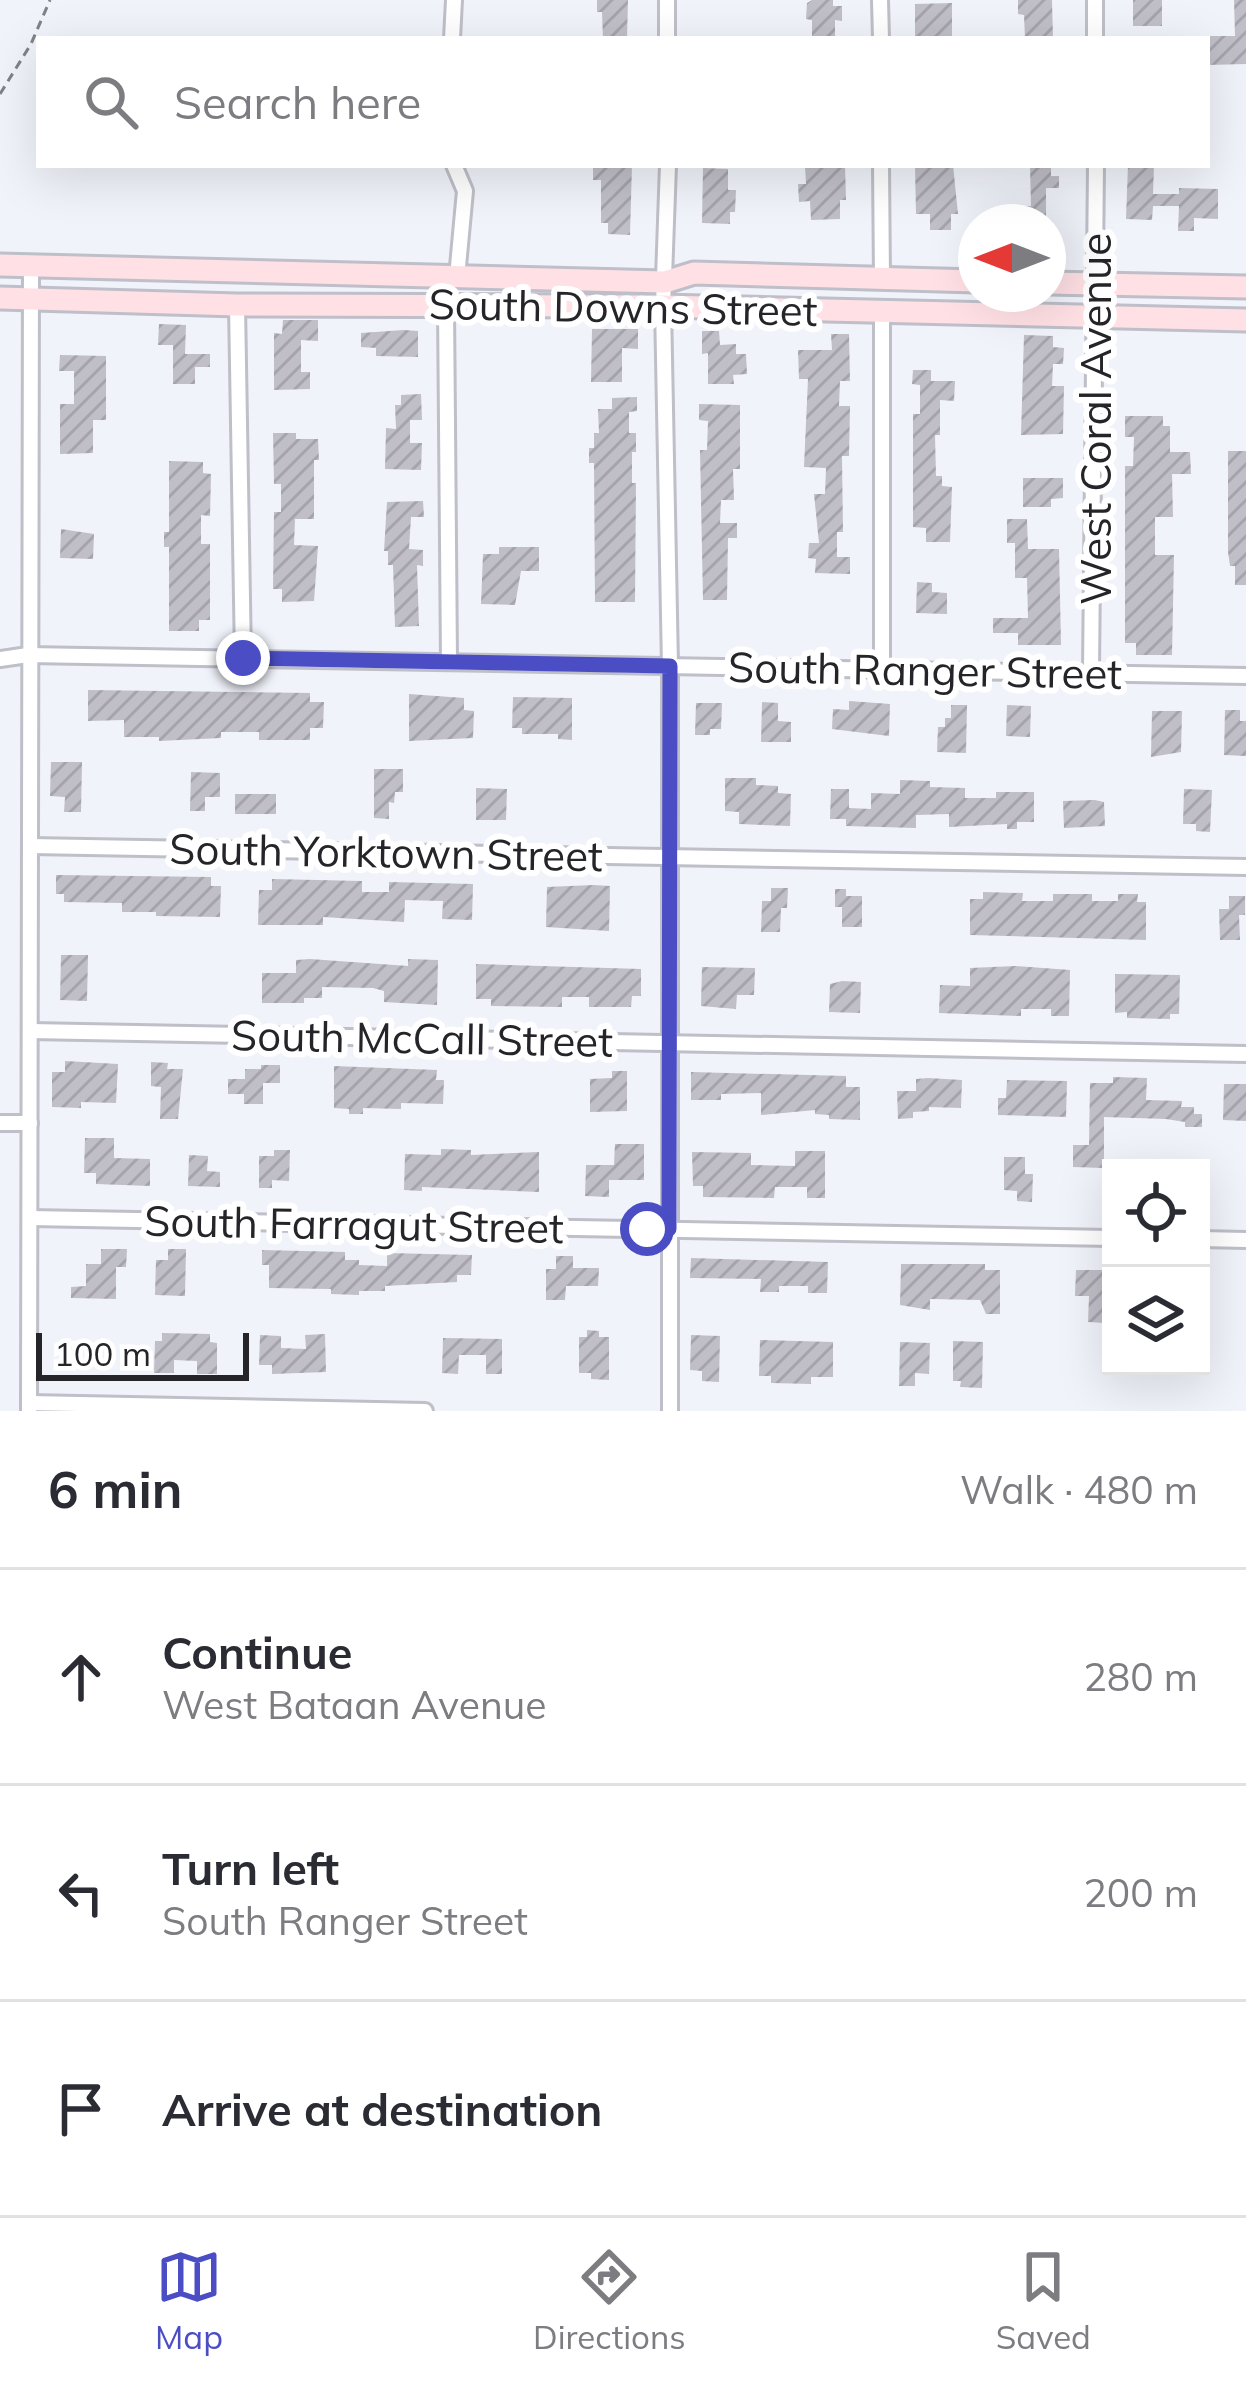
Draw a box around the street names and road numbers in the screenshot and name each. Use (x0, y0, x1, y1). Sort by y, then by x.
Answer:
street label: West Coral Avenue (1069, 233, 1122, 605)
street label: South Downs Street (428, 277, 818, 337)
street label: South Ranger Street (728, 640, 1122, 700)
street label: South Yorktown Street (169, 822, 603, 882)
street label: South McCall Street (231, 1008, 613, 1068)
street label: South Farragut Street (144, 1194, 564, 1254)

